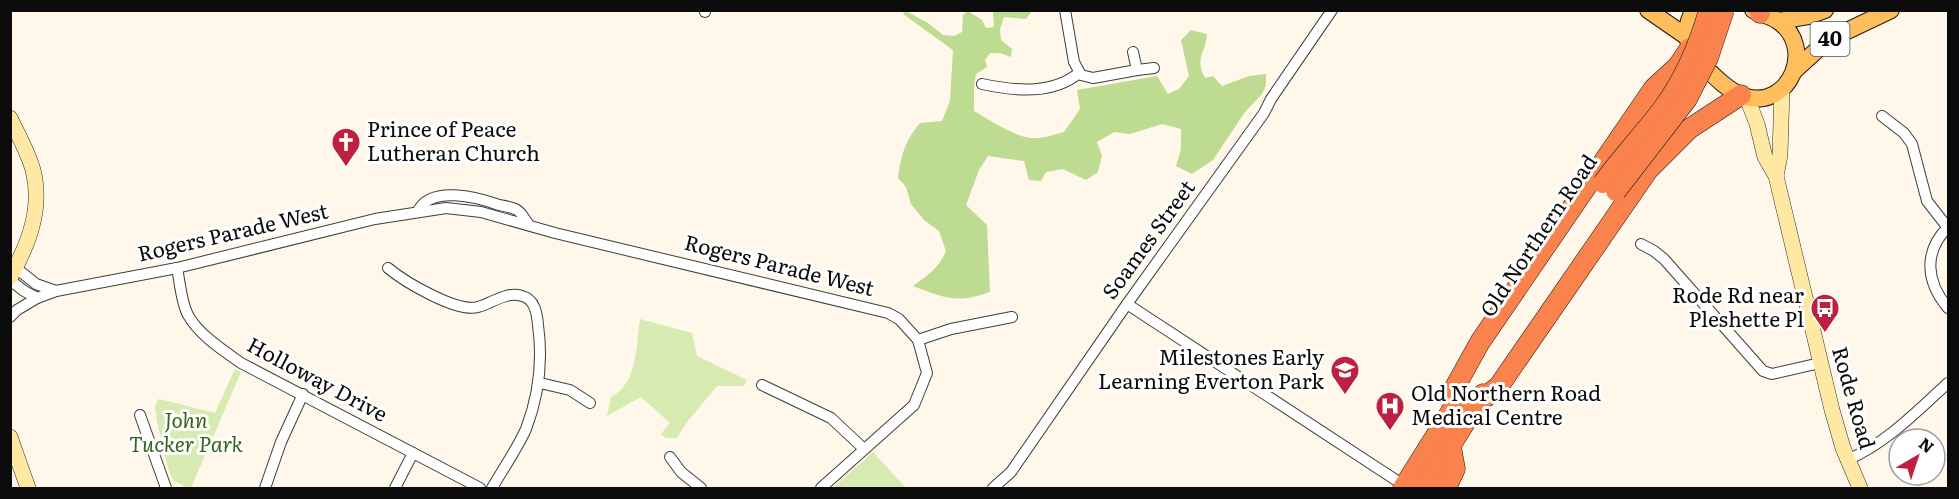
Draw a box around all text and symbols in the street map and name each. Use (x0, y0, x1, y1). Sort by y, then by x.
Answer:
road number: 40 (1810, 22, 1850, 56)
place label: Prince of Peace Lutheran Church (367, 112, 540, 167)
church icon: Prince of Peace Lutheran Church (330, 126, 362, 168)
street label: Old Northern Road (1471, 147, 1603, 322)
street label: Soames Street (1093, 172, 1201, 305)
street label: Rogers Parade West (134, 193, 331, 268)
street label: Rogers Parade West (681, 225, 878, 302)
place label: Rode Rd near Pleshette Pl (1672, 278, 1804, 333)
bus stop icon: Rode Rd near Pleshette Pl (1809, 292, 1841, 334)
street label: Holloway Drive (243, 328, 394, 428)
place label: Milestones Early Learning Everton Park (1098, 340, 1325, 395)
street label: Rode Road (1826, 342, 1885, 452)
school or university icon: Milestones Early Learning Everton Park (1329, 354, 1361, 396)
place label: Old Northern Road Medical Centre (1411, 376, 1601, 431)
hospital icon: Old Northern Road Medical Centre (1374, 390, 1406, 432)
park label: John Tucker Park (129, 403, 244, 458)
north arrow (1887, 427, 1947, 487)
text: N (1914, 431, 1940, 458)

